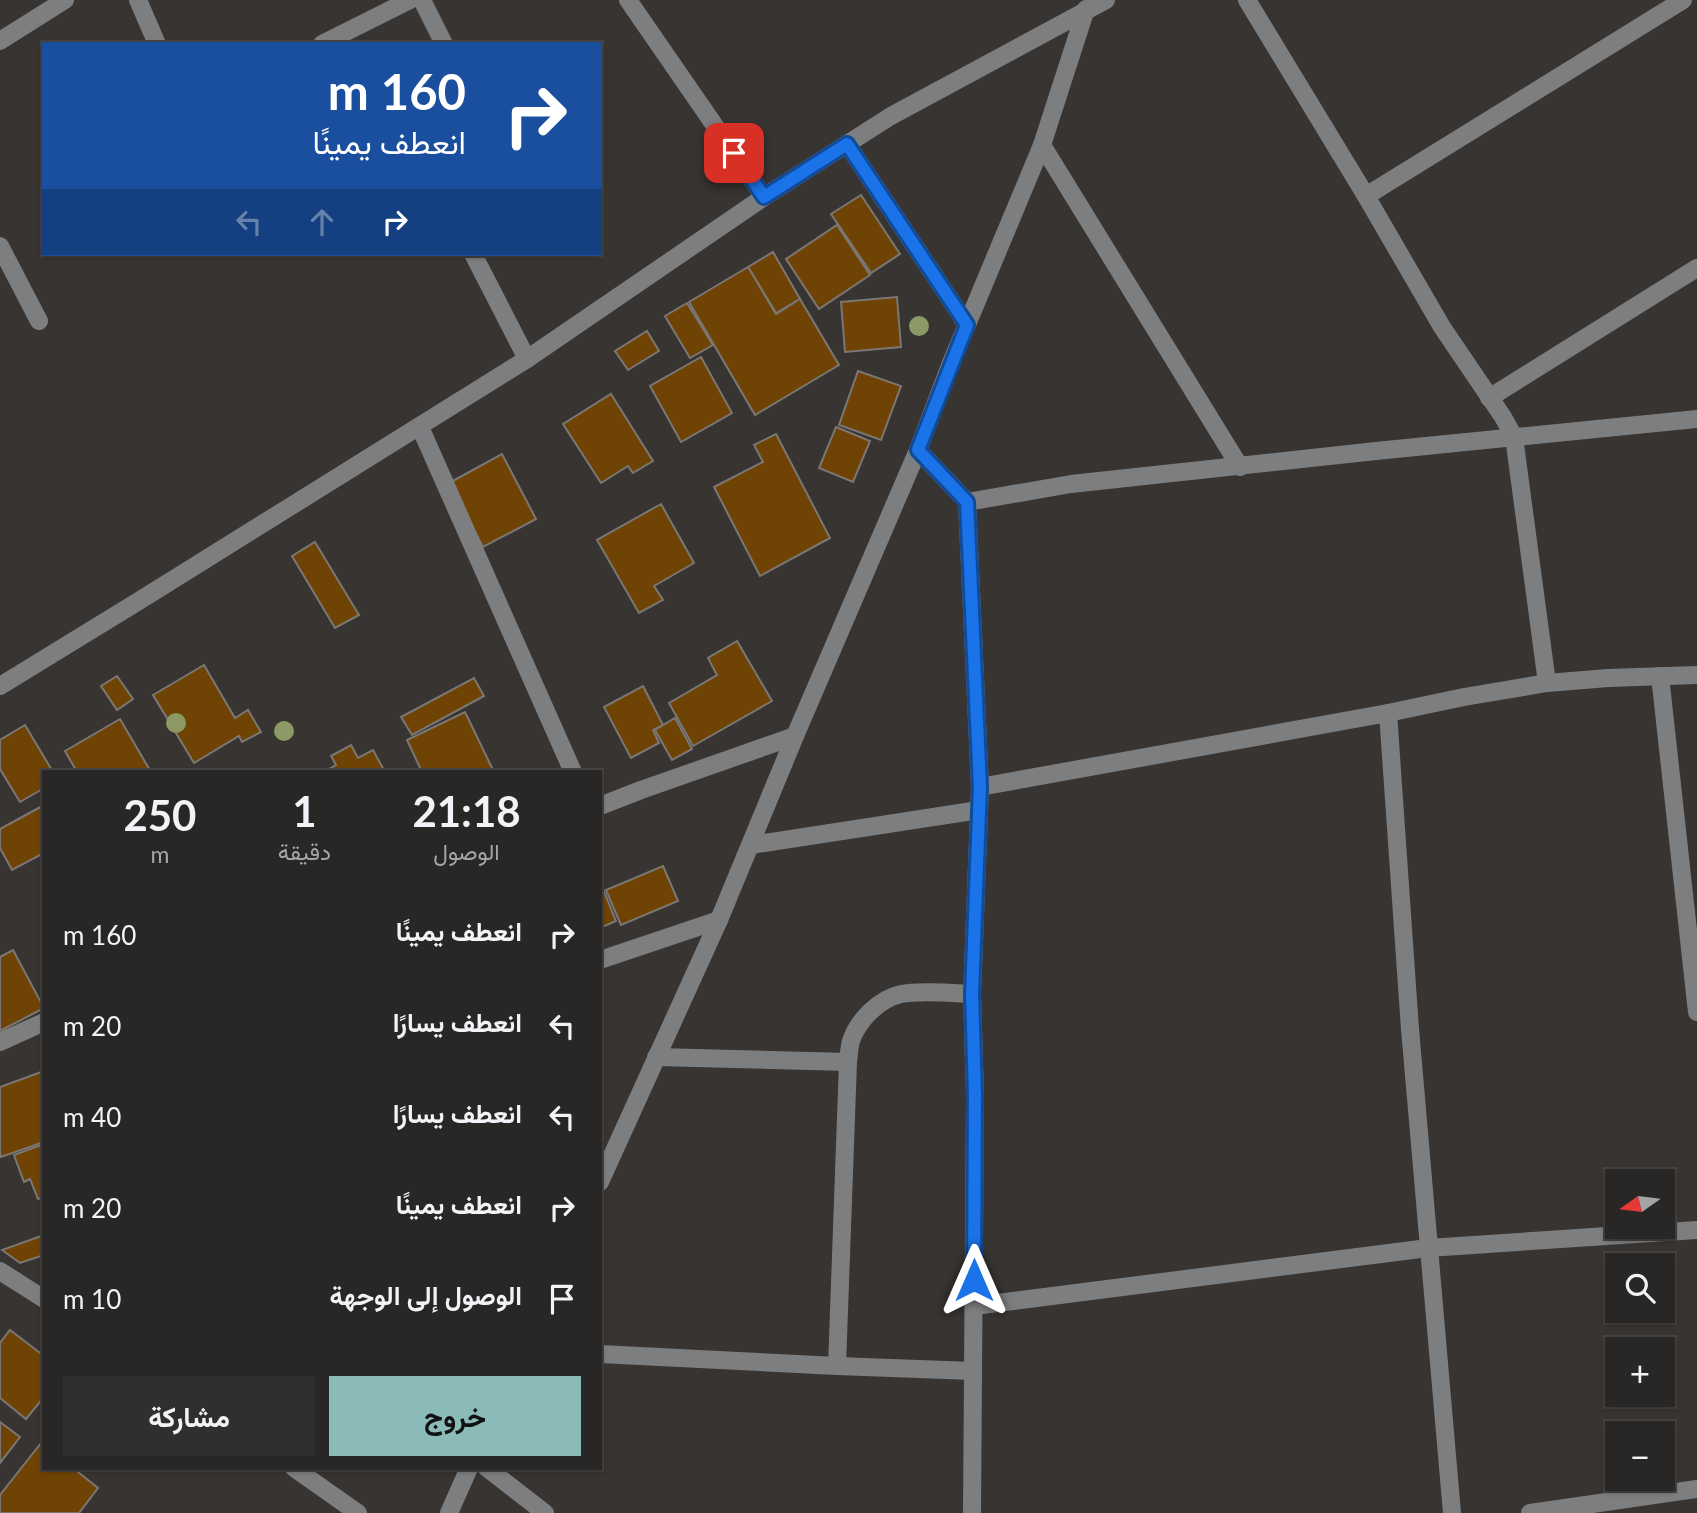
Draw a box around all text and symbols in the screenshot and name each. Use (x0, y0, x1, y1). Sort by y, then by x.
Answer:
text: 160 m (328, 62, 466, 120)
icon: right (490, 70, 581, 161)
text: انعطف يمينًا (313, 122, 466, 161)
pin (704, 123, 764, 183)
icon: arrive (715, 134, 753, 172)
icon: left (230, 203, 268, 241)
icon: ahead (303, 203, 341, 241)
icon: right (376, 203, 414, 241)
text: 1 (292, 786, 317, 836)
text: 21:18 (412, 786, 521, 836)
text: 250 (123, 790, 196, 840)
text: دقيقة (278, 837, 331, 865)
text: الوصول (433, 837, 500, 865)
text: m (150, 840, 169, 868)
text: انعطف يمينًا (396, 915, 522, 947)
icon: right (543, 916, 581, 954)
text: 160 m (63, 919, 136, 951)
text: انعطف يسارًا (393, 1006, 522, 1038)
icon: left (543, 1007, 581, 1045)
text: 20 m (63, 1010, 121, 1042)
text: انعطف يسارًا (393, 1097, 522, 1129)
icon: left (543, 1098, 581, 1136)
text: 40 m (63, 1101, 121, 1133)
north arrow (1605, 1169, 1675, 1239)
map controls (1605, 1169, 1675, 1491)
text: انعطف يمينًا (396, 1188, 522, 1220)
icon: right (543, 1189, 581, 1227)
text: 20 m (63, 1192, 121, 1224)
position arrow (937, 1243, 1011, 1317)
button: search (1605, 1253, 1675, 1323)
text: الوصول إلى الوجهة (330, 1279, 522, 1311)
icon: arrive (543, 1280, 581, 1318)
text: 10 m (63, 1283, 121, 1315)
button: + (1605, 1337, 1675, 1407)
button: مشاركة (63, 1376, 315, 1456)
button: خروج (329, 1376, 581, 1456)
button: − (1605, 1421, 1675, 1491)

